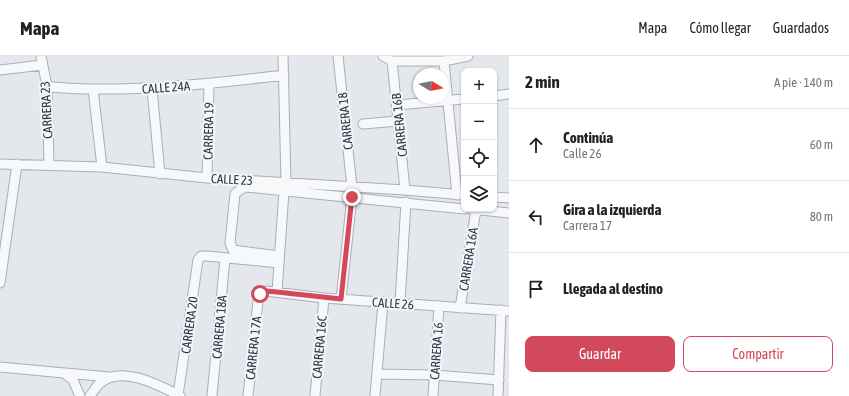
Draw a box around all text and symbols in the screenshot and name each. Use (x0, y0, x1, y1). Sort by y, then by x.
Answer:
text: Mapa (20, 17, 59, 39)
text: Mapa (638, 20, 667, 36)
text: Cómo llegar (689, 20, 751, 36)
text: Guardados (773, 20, 829, 36)
north arrow (413, 68, 449, 104)
map controls (461, 68, 497, 212)
button: + (461, 68, 497, 104)
text: 2 min (525, 72, 560, 92)
text: A pie · 140 m (774, 75, 833, 90)
street label: CALLE 24A (141, 78, 191, 97)
street label: CARRERA 23 (38, 81, 55, 139)
street label: CARRERA 18 (335, 92, 356, 150)
street label: CARRERA 16B (389, 92, 410, 157)
street label: CARRERA 19 (200, 102, 217, 160)
button: − (461, 104, 497, 140)
text: Continúa (563, 129, 613, 146)
icon: ahead (525, 134, 547, 156)
text: 60 m (810, 137, 833, 152)
button: locate (461, 140, 497, 176)
text: Calle 26 (563, 146, 602, 161)
street label: CALLE 23 (211, 171, 253, 188)
button: layers (461, 176, 497, 212)
route end (343, 188, 361, 206)
text: Gira a la izquierda (563, 201, 661, 218)
icon: left (525, 206, 547, 228)
text: 80 m (810, 209, 833, 224)
text: Carrera 17 (563, 218, 612, 233)
street label: CARRERA 16A (456, 226, 481, 292)
icon: arrive (525, 278, 547, 300)
text: Llegada al destino (563, 280, 663, 297)
route start (251, 285, 269, 303)
street label: CARRERA 18A (209, 294, 230, 360)
street label: CARRERA 20 (178, 295, 201, 355)
street label: CALLE 26 (372, 295, 414, 312)
street label: CARRERA 17A (243, 315, 264, 381)
street label: CARRERA 16C (309, 315, 330, 379)
street label: CARRERA 16 (427, 322, 446, 380)
button: Guardar (525, 336, 675, 372)
button: Compartir (683, 336, 833, 372)

